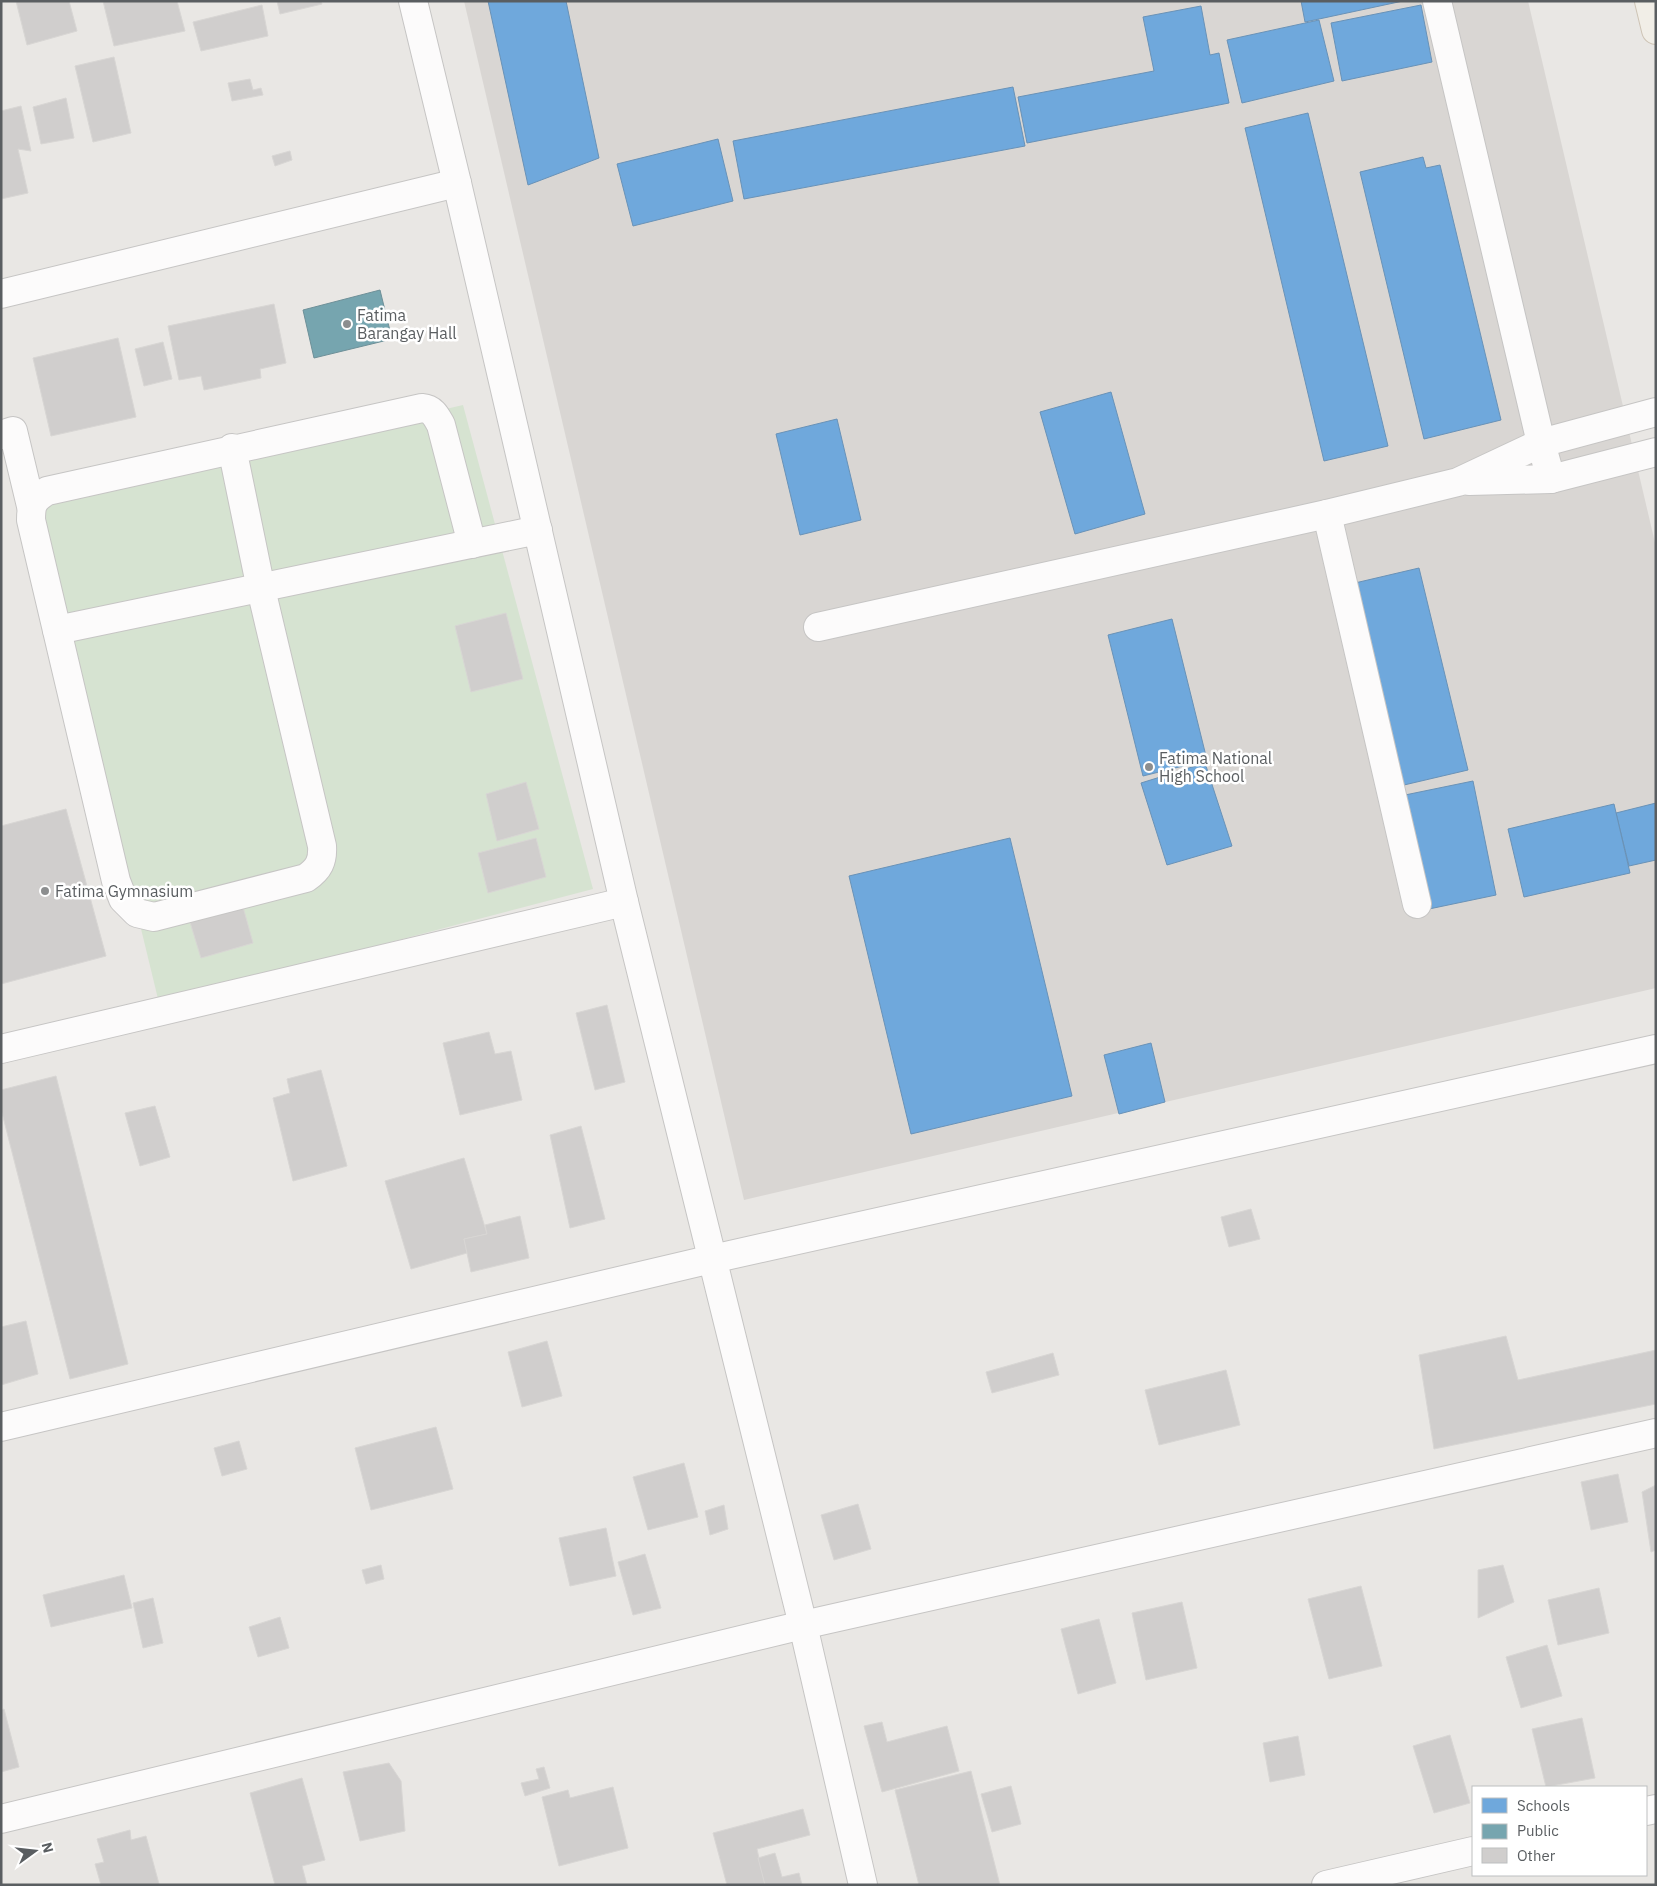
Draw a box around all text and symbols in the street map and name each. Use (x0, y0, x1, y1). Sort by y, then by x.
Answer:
place label: Fatima Barangay Hall (357, 305, 457, 343)
marker: Fatima Barangay Hall (341, 318, 353, 330)
place label: Fatima National High School (1159, 748, 1272, 786)
marker: Fatima National High School (1143, 761, 1155, 773)
place label: Fatima Gymnasium (55, 881, 193, 901)
marker: Fatima Gymnasium (39, 885, 51, 897)
legend (1472, 1786, 1647, 1876)
text: Schools (1517, 1796, 1570, 1815)
text: Public (1517, 1821, 1559, 1840)
north arrow (10, 1826, 60, 1876)
text: N (38, 1840, 58, 1855)
text: Other (1517, 1846, 1556, 1865)

